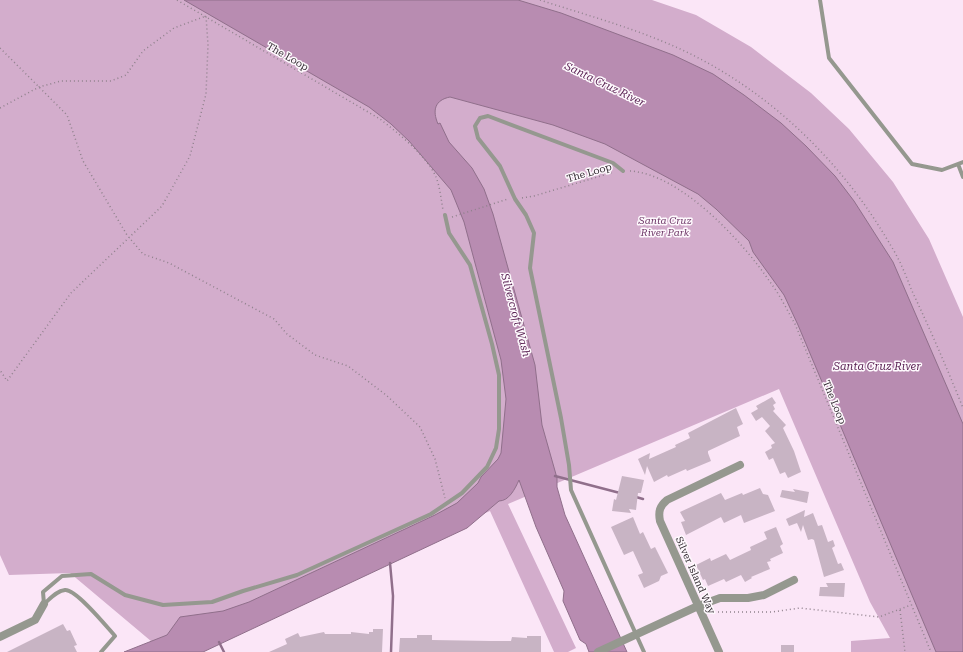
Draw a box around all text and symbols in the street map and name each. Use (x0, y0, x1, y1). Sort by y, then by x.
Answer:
street label: The Loop (265, 40, 311, 73)
water label: Santa Cruz River (562, 59, 647, 110)
street label: The Loop (565, 161, 613, 184)
park label: Santa Cruz River Park (638, 215, 692, 238)
water label: Silvercroft Wash (498, 271, 533, 359)
water label: Santa Cruz River (832, 360, 921, 373)
street label: The Loop (821, 379, 848, 426)
street label: Silver Island Way (674, 535, 718, 616)

